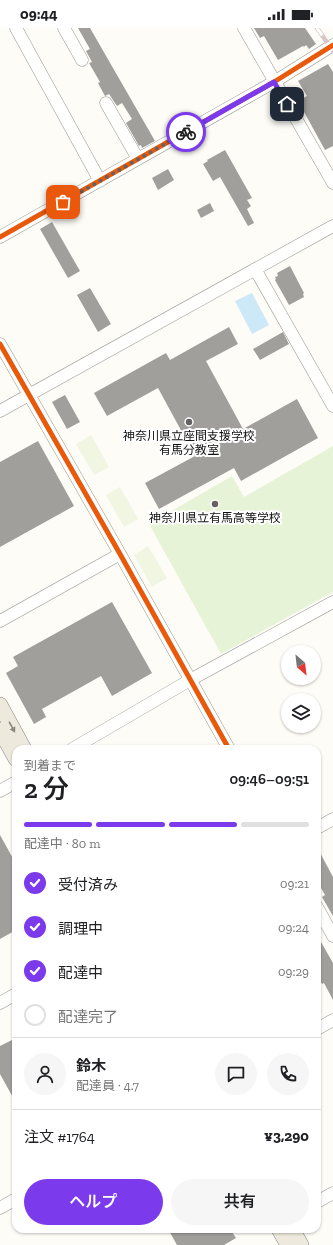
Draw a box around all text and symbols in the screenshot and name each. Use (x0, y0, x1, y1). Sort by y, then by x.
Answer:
text: 09:44 (20, 5, 58, 23)
pin (270, 87, 304, 121)
icon: home (276, 93, 298, 115)
courier (166, 112, 206, 152)
icon: bike (175, 121, 197, 143)
pin (46, 185, 80, 219)
icon: bag (52, 191, 74, 213)
marker: 神奈川県立座間支援学校 有馬分教室 (184, 417, 194, 427)
place label: 神奈川県立座間支援学校 有馬分教室 (123, 429, 255, 457)
marker: 神奈川県立有馬高等学校 (210, 499, 220, 509)
place label: 神奈川県立有馬高等学校 (149, 511, 281, 525)
north arrow (281, 645, 321, 685)
map controls (281, 645, 321, 733)
button: layers (281, 693, 321, 733)
one-way arrow (9, 721, 15, 733)
text: 到着まで (24, 758, 76, 773)
text: 09:46–09:51 (229, 770, 309, 788)
text: 2 分 (24, 773, 69, 805)
text: 配達中 · 80 m (24, 836, 100, 851)
icon: check (24, 872, 46, 894)
text: 受付済み (58, 876, 118, 894)
text: 09:21 (280, 876, 309, 891)
icon: check (24, 916, 46, 938)
text: 調理中 (58, 920, 103, 938)
text: 09:24 (278, 920, 309, 935)
icon: check (24, 960, 46, 982)
text: 配達中 (58, 964, 103, 982)
text: 09:29 (278, 964, 309, 979)
text: 配達完了 (58, 1008, 118, 1026)
button: person (24, 1053, 66, 1095)
button: chat (215, 1053, 257, 1095)
button: phone (267, 1053, 309, 1095)
text: 鈴木 (76, 1057, 106, 1075)
text: 配達員 · 4.7 (76, 1078, 139, 1093)
text: ¥3,290 (264, 1127, 309, 1145)
text: 注文 #1764 (24, 1128, 95, 1146)
button: ヘルプ (24, 1179, 163, 1225)
button: 共有 (171, 1179, 309, 1225)

